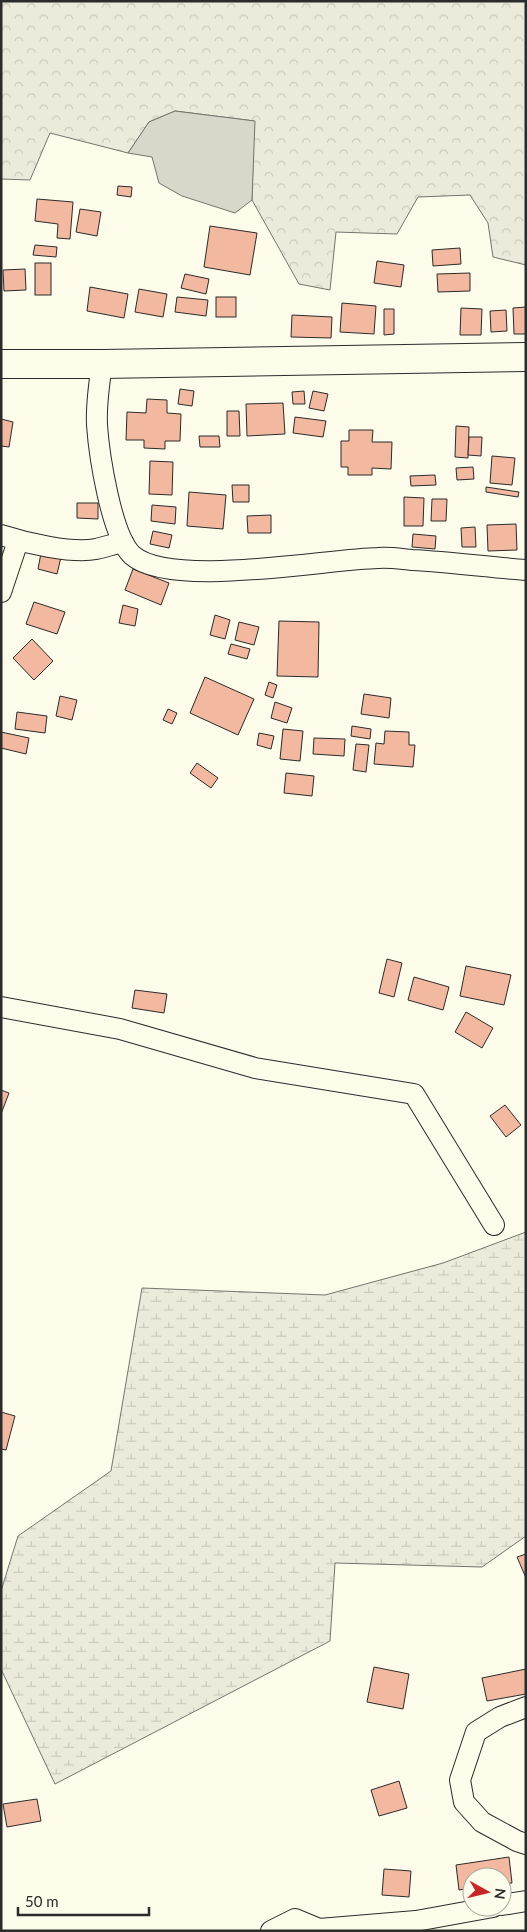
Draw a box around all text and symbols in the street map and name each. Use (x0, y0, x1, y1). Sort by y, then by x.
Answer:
north arrow (462, 1867, 512, 1917)
scale bar (18, 1884, 149, 1916)
text: N (491, 1887, 510, 1900)
text: 50 m (25, 1892, 59, 1910)

